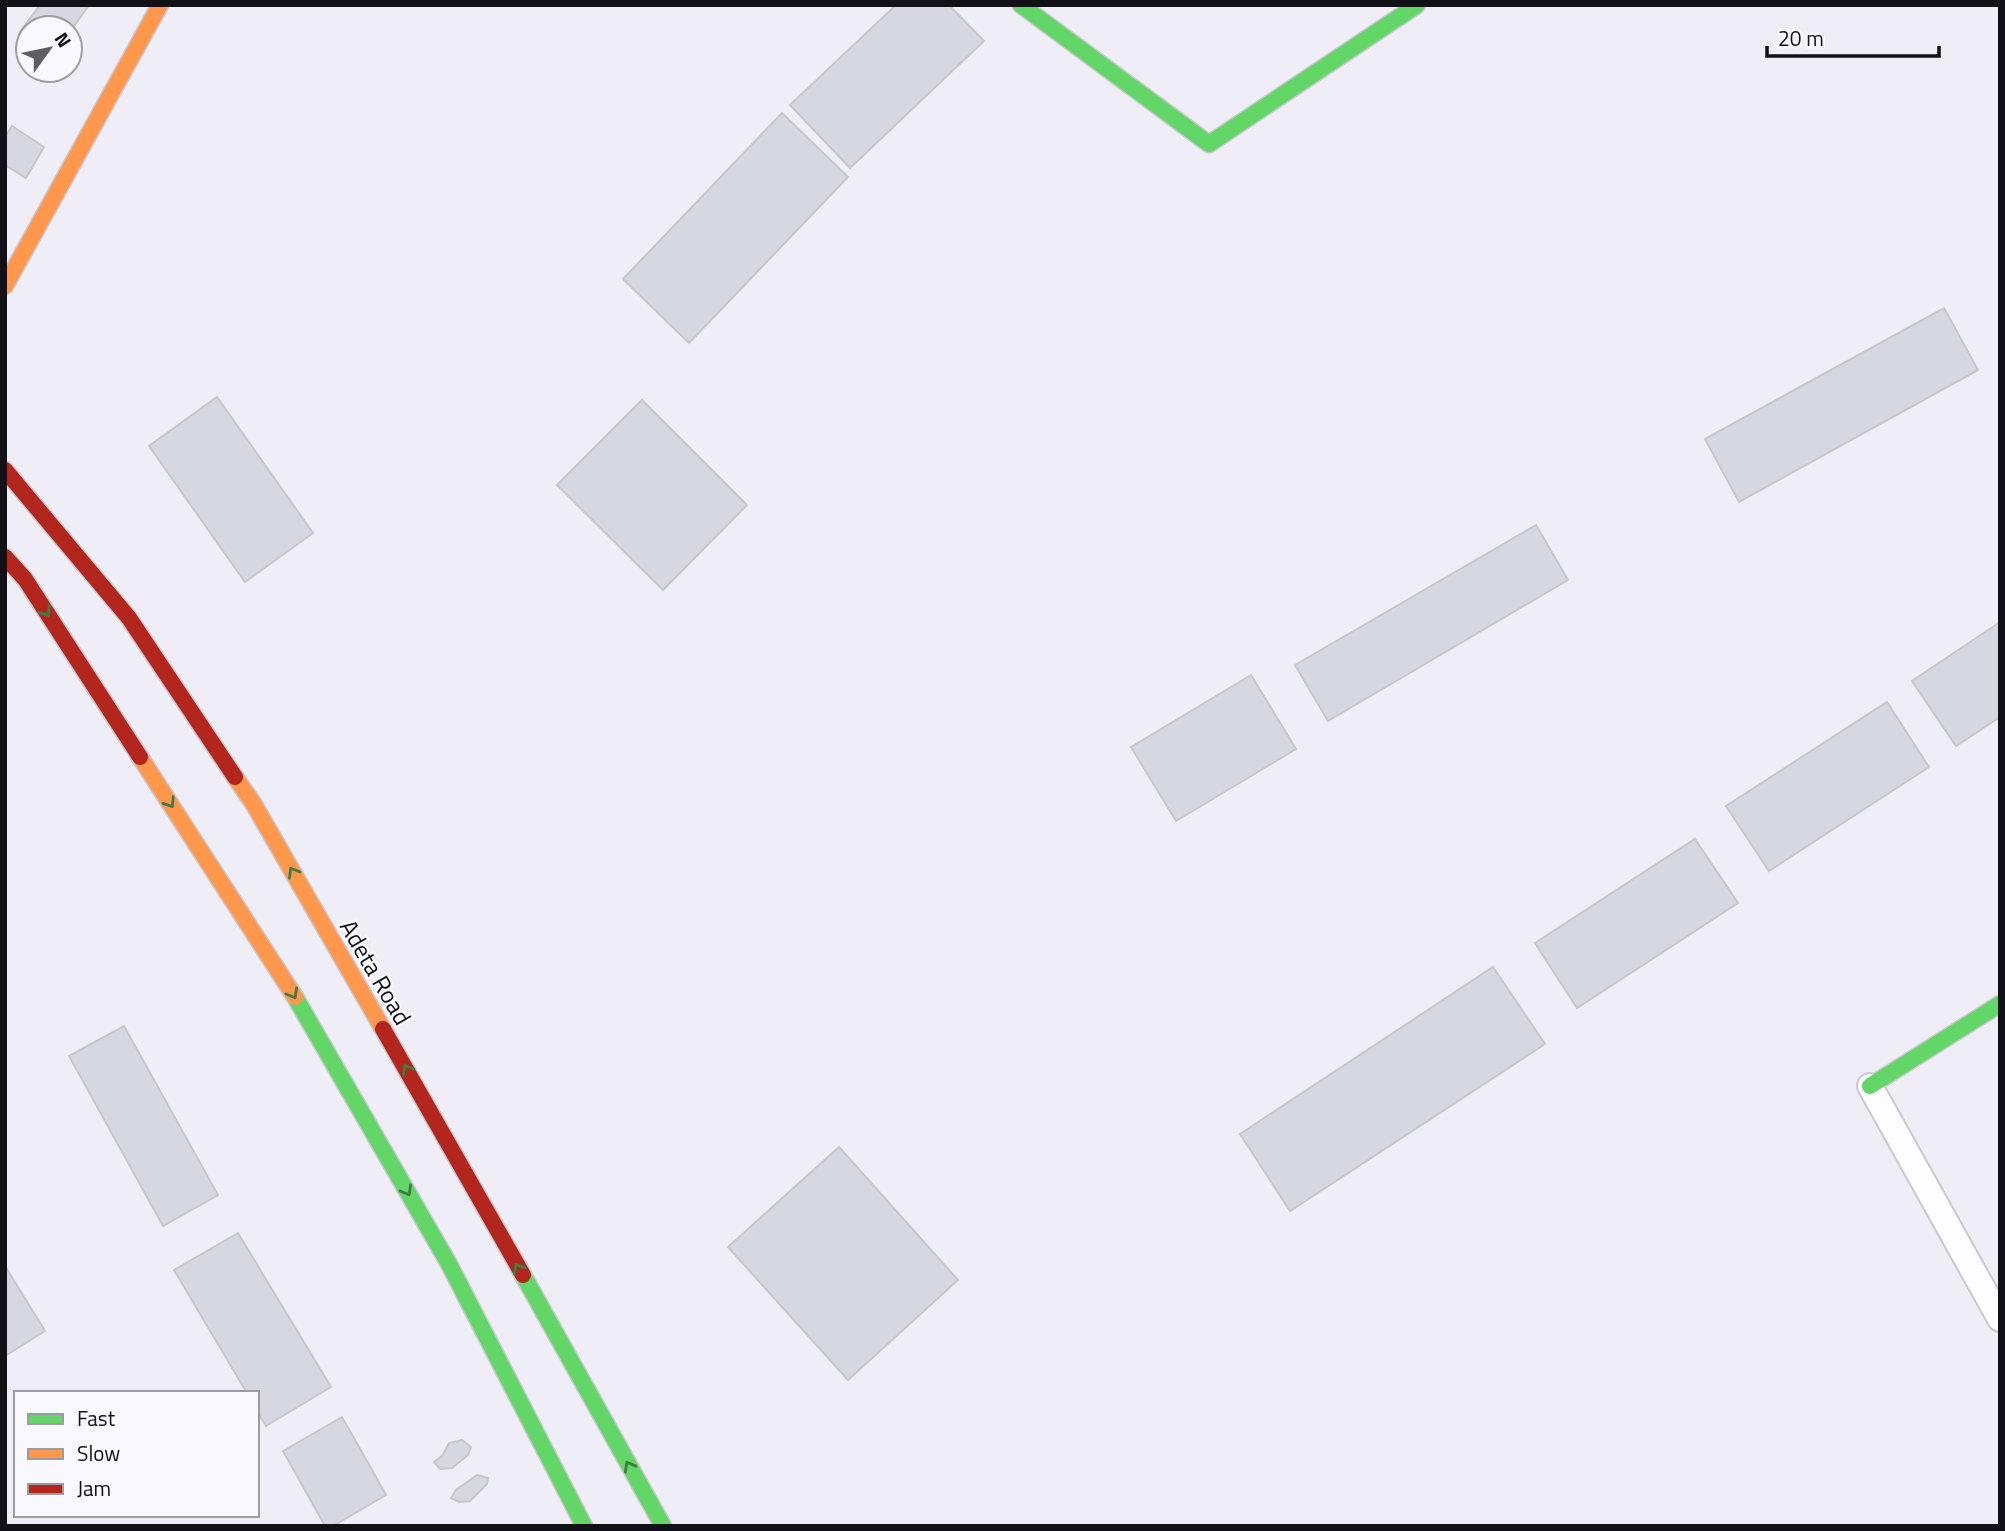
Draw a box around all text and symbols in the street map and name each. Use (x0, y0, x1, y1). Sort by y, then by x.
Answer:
north arrow (14, 14, 84, 84)
scale bar (1767, 14, 1938, 58)
text: 20 m (1778, 22, 1824, 54)
text: N (48, 26, 79, 53)
one-way arrow (38, 604, 51, 617)
one-way arrow (161, 795, 174, 808)
one-way arrow (288, 867, 301, 880)
street label: Adeta Road (331, 913, 421, 1031)
one-way arrow (285, 986, 298, 999)
one-way arrow (402, 1064, 415, 1077)
one-way arrow (399, 1183, 412, 1196)
one-way arrow (513, 1262, 527, 1275)
legend (14, 1391, 259, 1517)
text: Fast (77, 1402, 116, 1434)
text: Slow (77, 1437, 120, 1469)
one-way arrow (624, 1461, 637, 1473)
text: Jam (77, 1472, 111, 1504)

